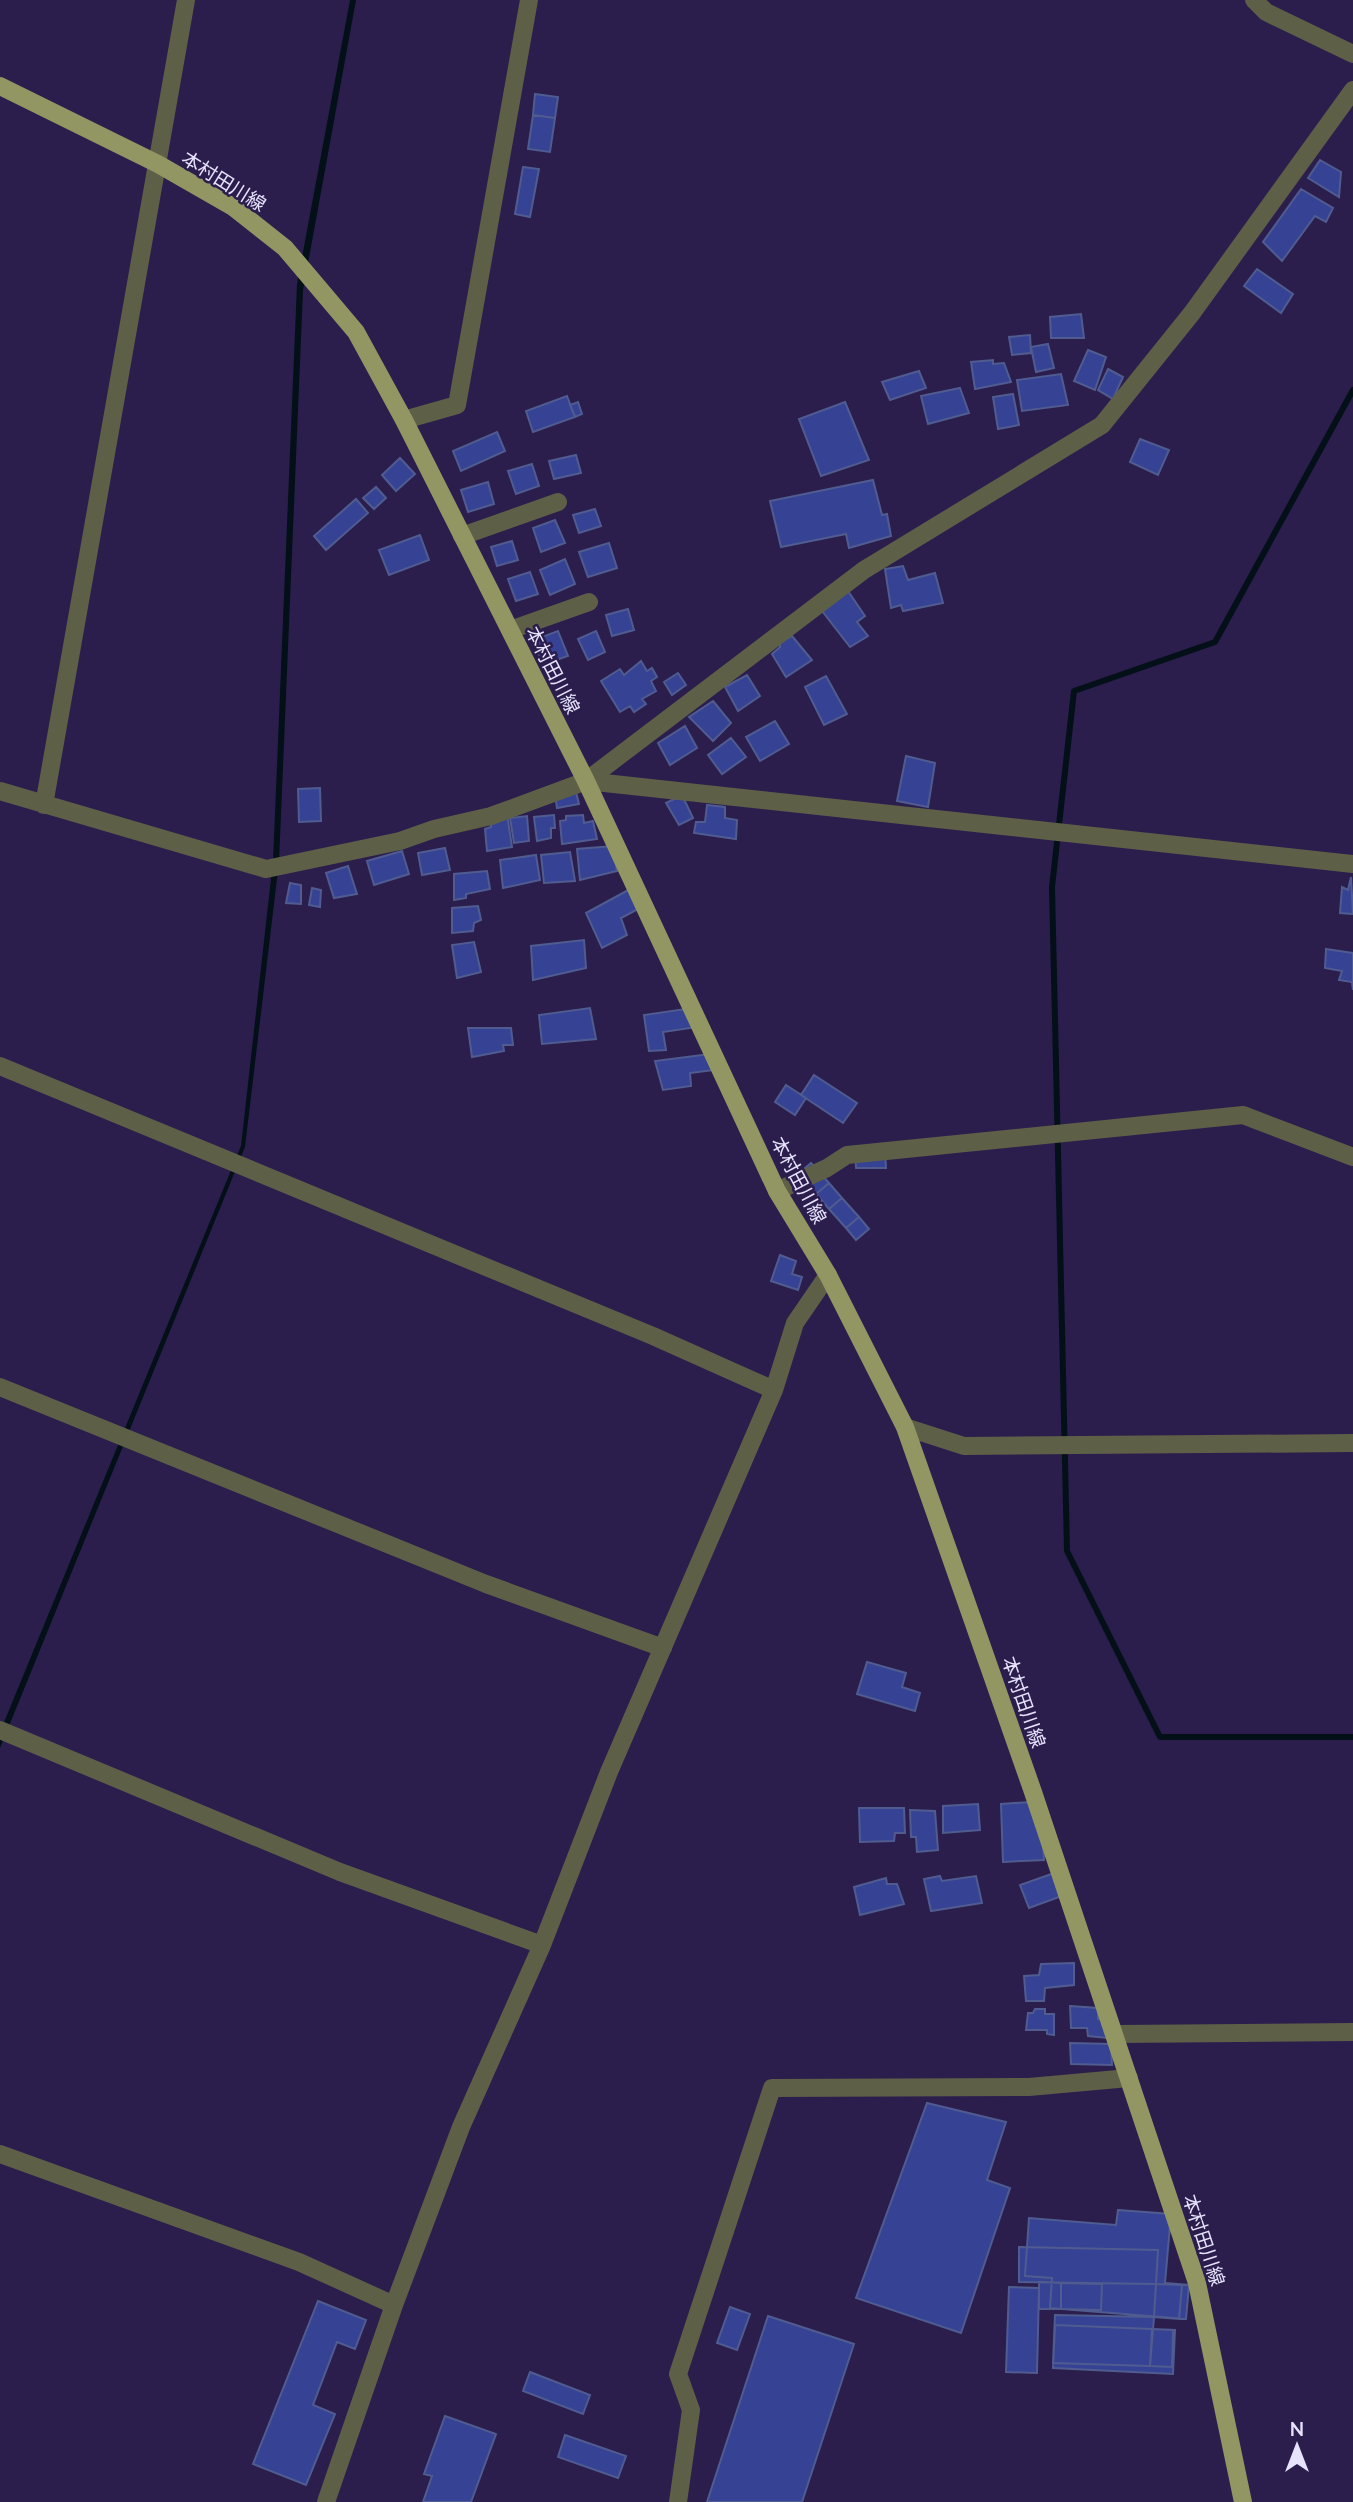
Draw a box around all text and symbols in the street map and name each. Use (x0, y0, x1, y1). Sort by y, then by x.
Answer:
street label: 本村田川線 (177, 146, 271, 216)
street label: 本村田川線 (521, 622, 585, 718)
street label: 本村田川線 (766, 1132, 832, 1228)
street label: 本村田川線 (997, 1653, 1051, 1751)
street label: 本村田川線 (1178, 2191, 1230, 2289)
north arrow (1262, 2411, 1332, 2481)
text: N (1290, 2417, 1304, 2441)

